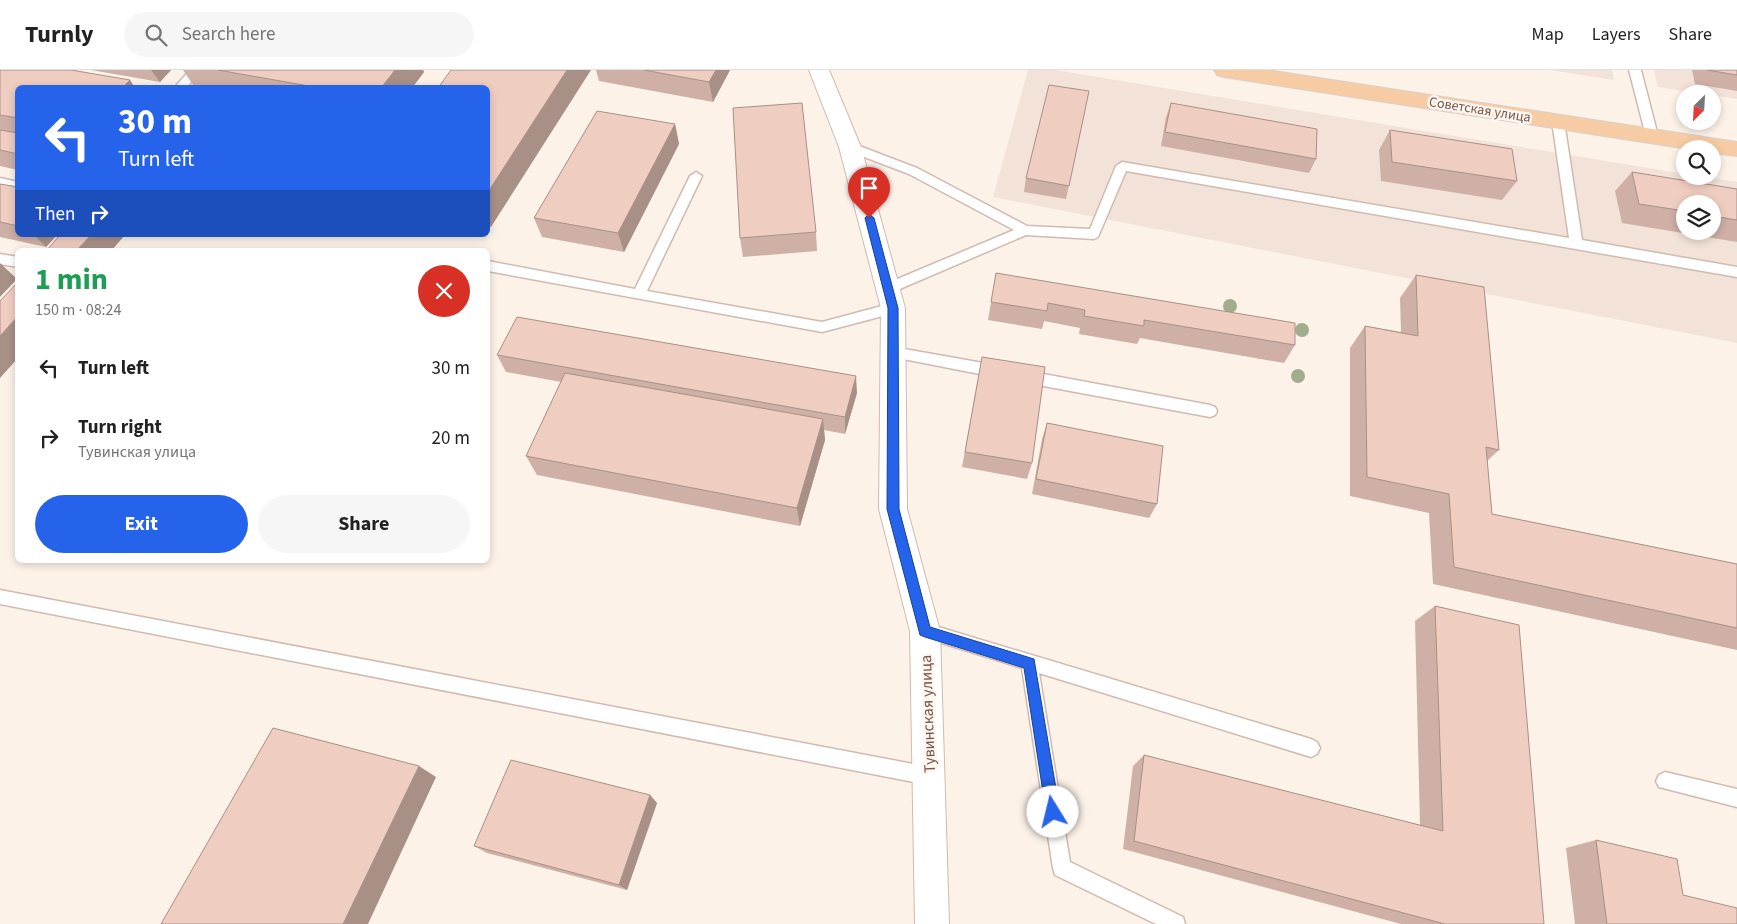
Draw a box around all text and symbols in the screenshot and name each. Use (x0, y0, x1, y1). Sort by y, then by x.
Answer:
search box (124, 12, 474, 57)
text: Turnly (25, 17, 94, 52)
icon: search (142, 21, 170, 49)
text: Search here (182, 21, 275, 48)
text: Map (1532, 22, 1564, 47)
text: Layers (1592, 22, 1641, 47)
text: Share (1669, 22, 1712, 47)
north arrow (1676, 85, 1721, 130)
map controls (1676, 85, 1721, 240)
street label: Советская улица (1428, 92, 1532, 128)
text: 30 m (118, 97, 192, 147)
icon: left (35, 105, 100, 170)
button: search (1676, 140, 1721, 185)
text: Turn left (118, 143, 194, 175)
pin (848, 167, 890, 218)
icon: arrive (855, 174, 883, 202)
button: layers (1676, 195, 1721, 240)
icon: right (85, 200, 113, 228)
text: Then (35, 201, 75, 228)
text: 1 min (35, 258, 108, 301)
button: close (418, 265, 470, 317)
text: 150 m · 08:24 (35, 299, 122, 321)
icon: left (35, 354, 63, 382)
text: Turn left (78, 355, 149, 382)
text: 30 m (432, 355, 470, 382)
text: Turn right (78, 414, 162, 441)
icon: right (35, 424, 63, 452)
text: 20 m (432, 425, 470, 452)
text: Тувинская улица (78, 441, 196, 463)
button: Exit (35, 495, 248, 553)
button: Share (258, 495, 470, 553)
street label: Тувинская улица (915, 655, 941, 773)
position arrow (1026, 785, 1078, 837)

